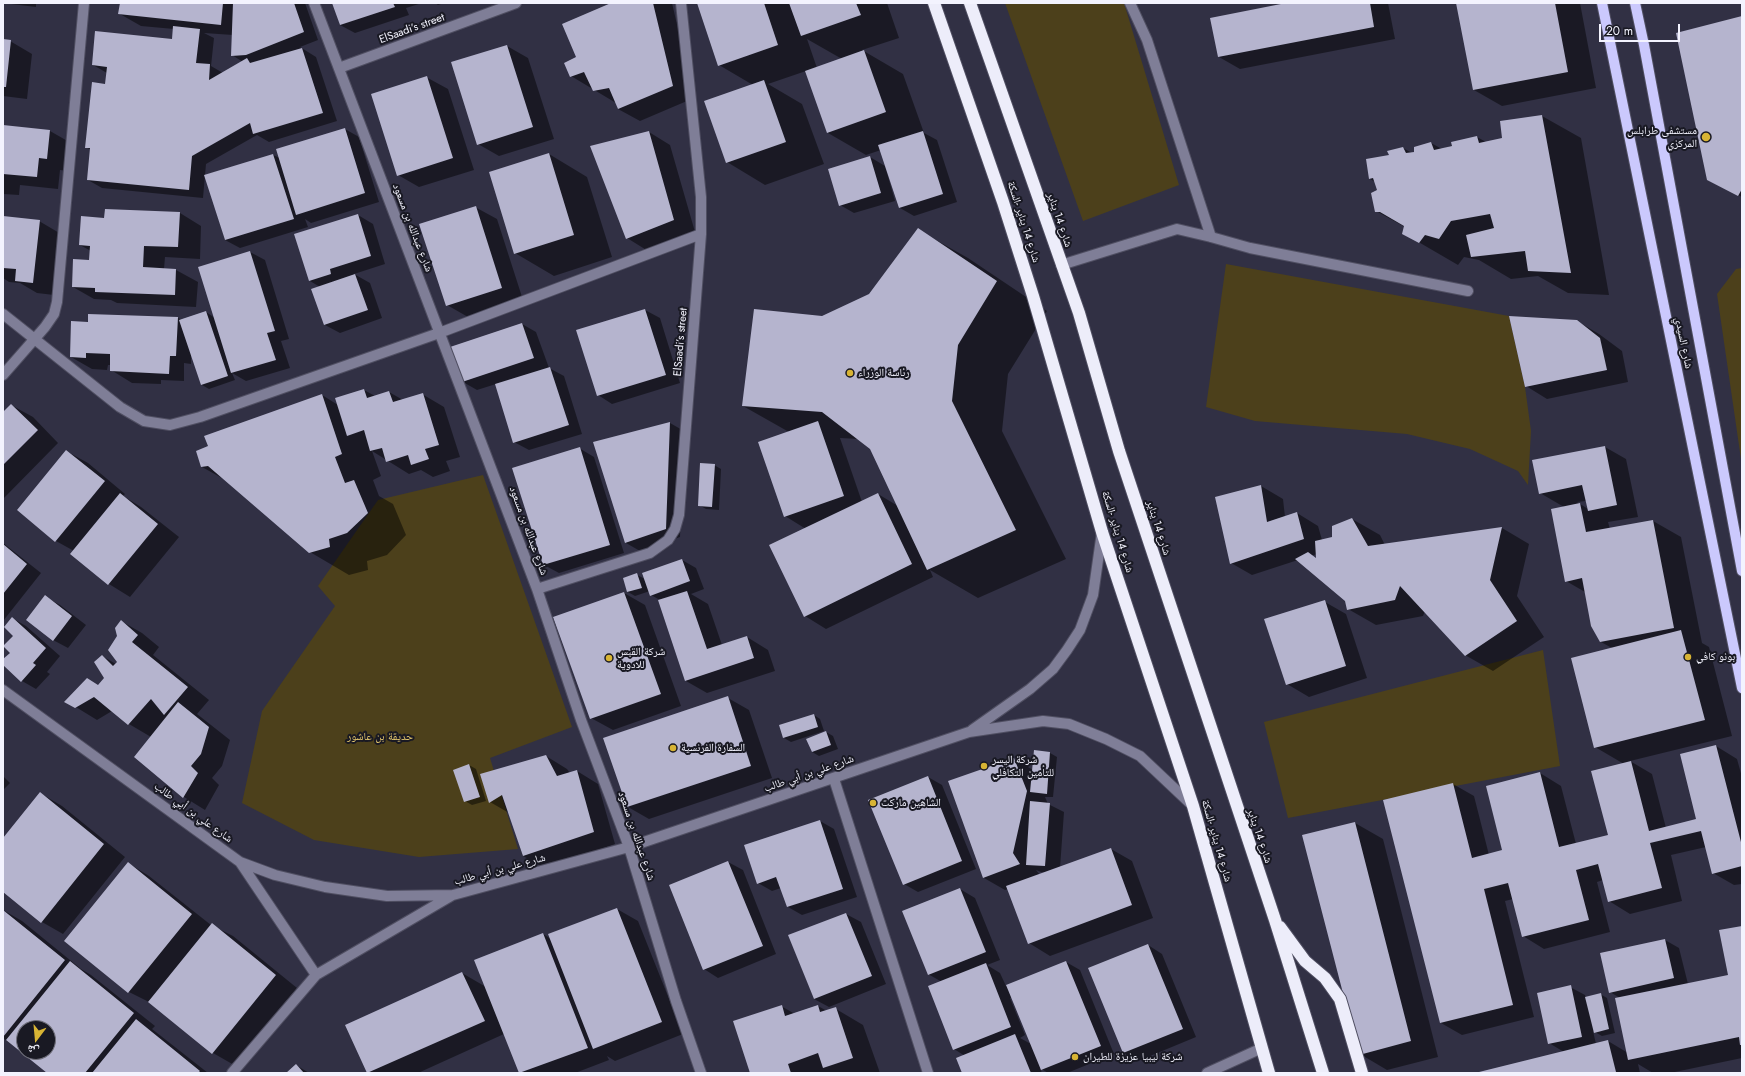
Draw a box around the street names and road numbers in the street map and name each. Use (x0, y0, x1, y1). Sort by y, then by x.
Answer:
street label: ElSaadi’s street (377, 11, 447, 47)
street label: شارع 14 يناير -السكة (1004, 180, 1042, 264)
street label: شارع عبدالله بن مسعود (389, 182, 435, 274)
street label: شارع 14 يناير (1044, 191, 1074, 249)
street label: ElSaadi’s street (671, 307, 691, 377)
street label: شارع السيدي (1671, 316, 1695, 370)
street label: شارع عبدالله بن مسعود (506, 485, 550, 577)
street label: شارع 14 يناير -السكة (1098, 490, 1136, 574)
street label: شارع 14 يناير (1143, 499, 1173, 557)
street label: شارع علي بن أبي طالب (762, 752, 856, 796)
street label: شارع علي بن أبي طالب (151, 780, 235, 846)
street label: شارع عبدالله بن مسعود (615, 790, 657, 882)
street label: شارع 14 يناير -السكة (1198, 798, 1234, 884)
street label: شارع 14 يناير (1244, 807, 1274, 865)
street label: شارع علي بن أبي طالب (453, 851, 547, 889)

